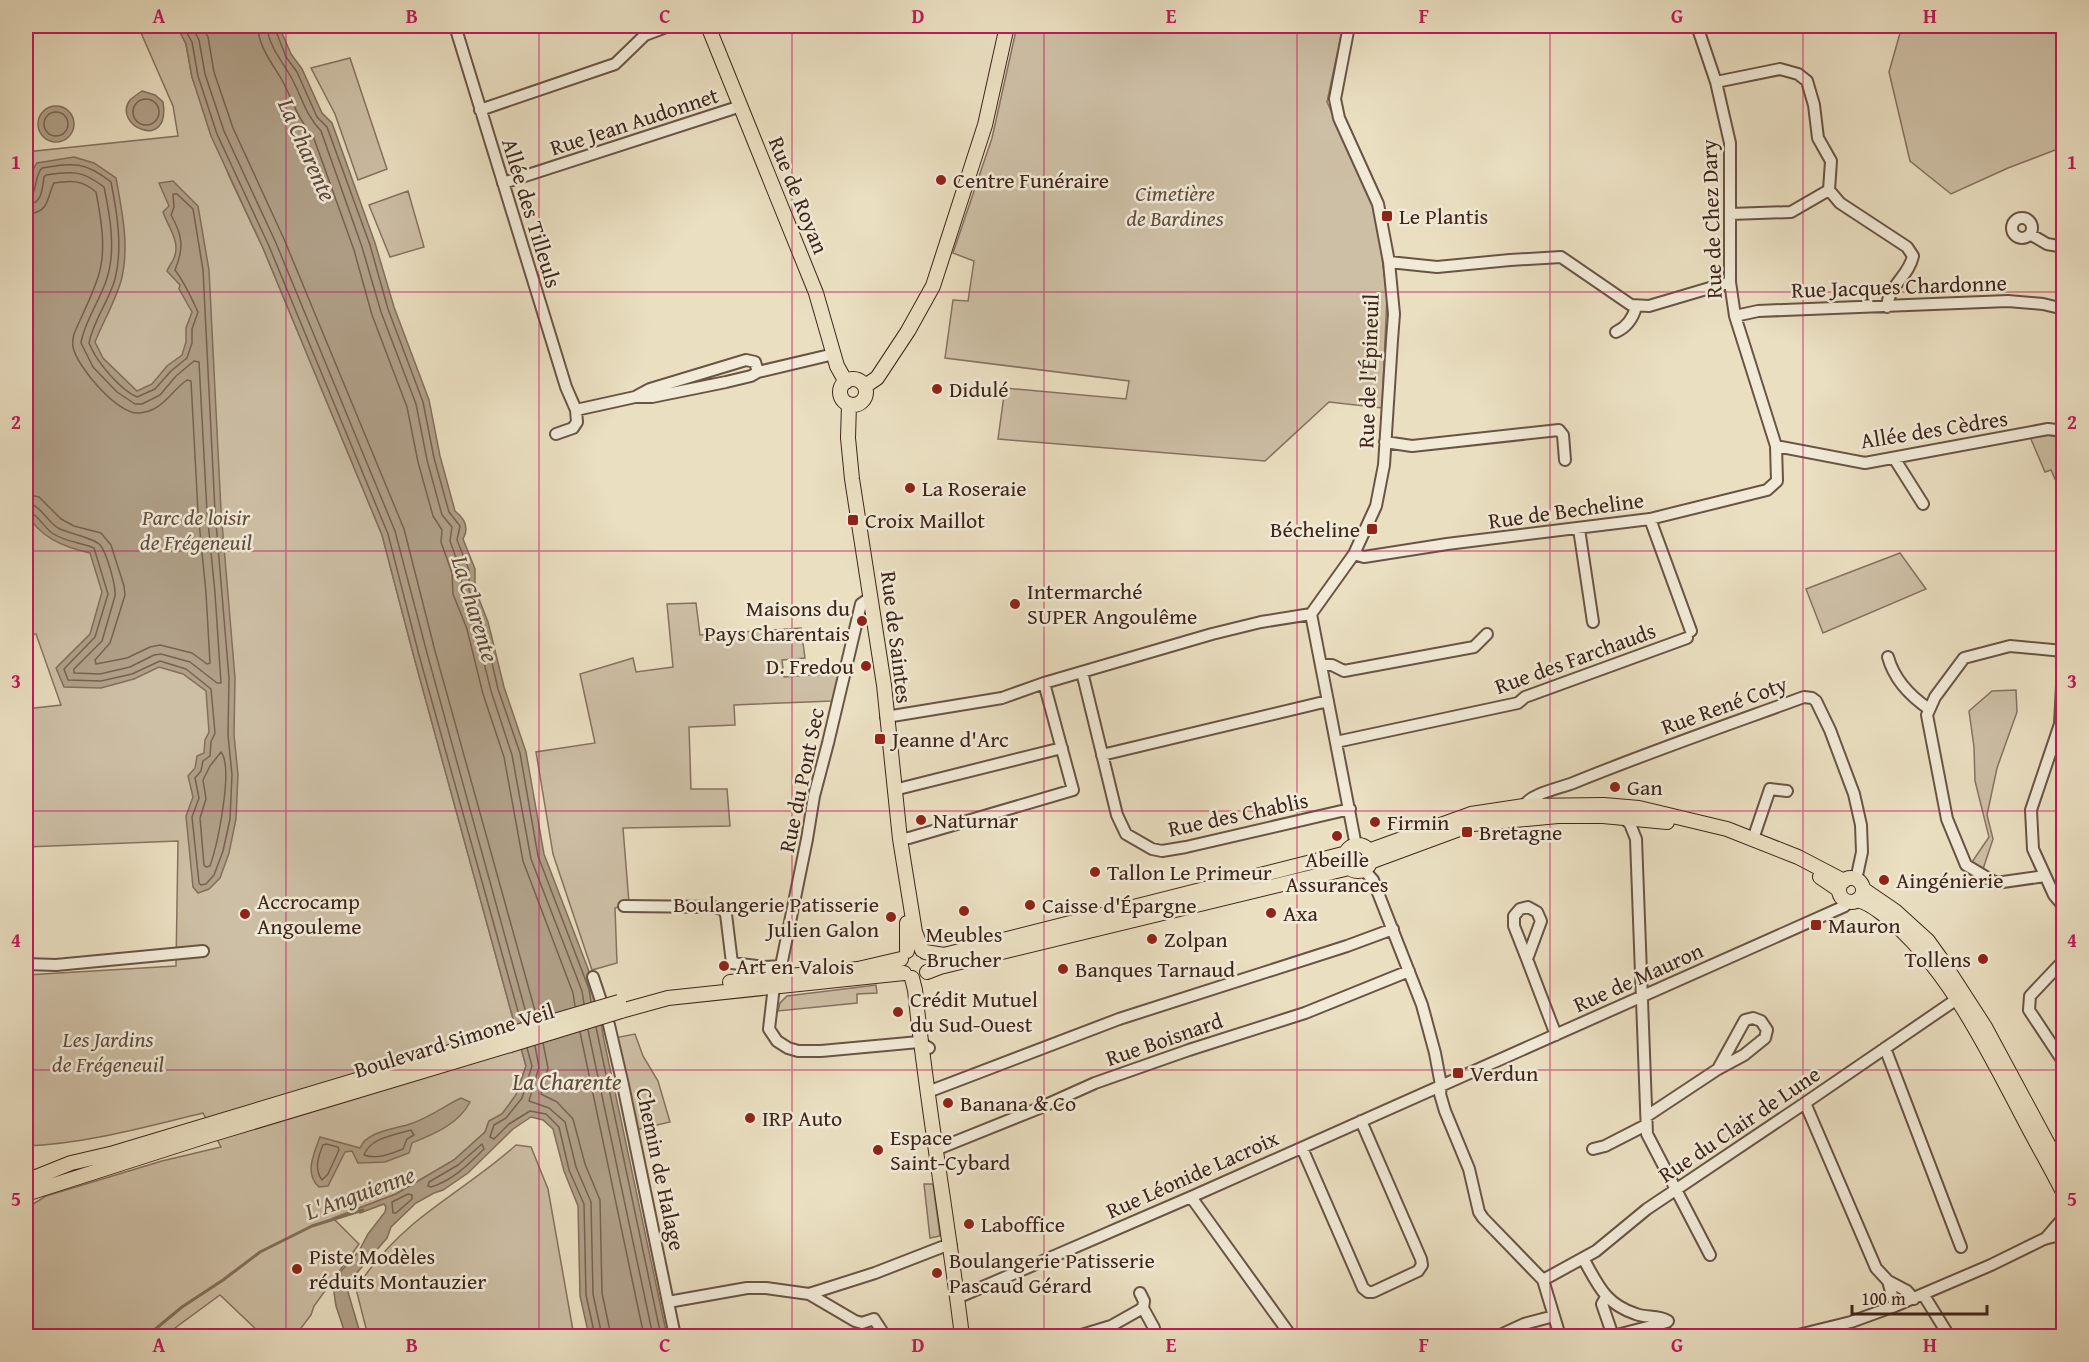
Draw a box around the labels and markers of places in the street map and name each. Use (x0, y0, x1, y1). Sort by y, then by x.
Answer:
place label: Centre Funéraire (953, 164, 1109, 196)
marker: Centre Funéraire (934, 173, 948, 187)
place label: Le Plantis (1399, 200, 1488, 232)
marker: Le Plantis (1380, 209, 1394, 223)
place label: Didulé (949, 373, 1009, 405)
marker: Didulé (930, 382, 944, 396)
place label: La Roseraie (922, 472, 1027, 504)
marker: La Roseraie (903, 481, 917, 495)
place label: Croix Maillot (865, 504, 985, 536)
marker: Croix Maillot (846, 513, 860, 527)
place label: Bécheline (1270, 513, 1360, 545)
marker: Bécheline (1365, 522, 1379, 536)
place label: Intermarché SUPER Angoulême (1027, 575, 1197, 632)
place label: Maisons du Pays Charentais (704, 592, 850, 649)
marker: Intermarché SUPER Angoulême (1008, 597, 1022, 611)
marker: Maisons du Pays Charentais (855, 614, 869, 628)
place label: D. Fredou (766, 650, 854, 682)
marker: D. Fredou (859, 659, 873, 673)
place label: Jeanne d'Arc (889, 723, 1009, 755)
marker: Jeanne d'Arc (873, 732, 887, 746)
place label: Gan (1627, 771, 1663, 803)
marker: Gan (1608, 780, 1622, 794)
place label: Naturnar (933, 804, 1018, 836)
place label: Firmin (1387, 806, 1450, 838)
marker: Naturnar (914, 813, 928, 827)
marker: Firmin (1368, 815, 1382, 829)
place label: Bretagne (1479, 816, 1562, 848)
marker: Bretagne (1460, 825, 1474, 839)
marker: Abeille Assurances (1330, 829, 1344, 843)
place label: Abeille Assurances (1285, 843, 1389, 900)
place label: Tallon Le Primeur (1107, 856, 1272, 888)
place label: Aingénierie (1896, 864, 2004, 896)
marker: Tallon Le Primeur (1088, 865, 1102, 879)
marker: Aingénierie (1877, 873, 1891, 887)
place label: Accrocamp Angouleme (257, 885, 362, 942)
place label: Boulangerie Patisserie Julien Galon (673, 888, 880, 945)
place label: Caisse d'Épargne (1042, 889, 1197, 921)
place label: Axa (1283, 897, 1319, 929)
marker: Caisse d'Épargne (1023, 898, 1037, 912)
marker: Meubles Brucher (957, 904, 971, 918)
marker: Axa (1264, 906, 1278, 920)
marker: Accrocamp Angouleme (238, 907, 252, 921)
place label: Mauron (1828, 909, 1901, 941)
marker: Boulangerie Patisserie Julien Galon (884, 910, 898, 924)
place label: Meubles Brucher (926, 918, 1002, 975)
marker: Mauron (1809, 918, 1823, 932)
place label: Zolpan (1164, 923, 1228, 955)
marker: Zolpan (1145, 932, 1159, 946)
place label: Tollens (1905, 943, 1971, 975)
place label: Art en Valois (736, 950, 854, 982)
marker: Tollens (1976, 952, 1990, 966)
place label: Banques Tarnaud (1075, 953, 1235, 985)
marker: Art en Valois (717, 959, 731, 973)
marker: Banques Tarnaud (1056, 962, 1070, 976)
place label: Crédit Mutuel du Sud-Ouest (910, 983, 1038, 1040)
marker: Crédit Mutuel du Sud-Ouest (891, 1005, 905, 1019)
place label: Verdun (1470, 1057, 1539, 1089)
marker: Verdun (1451, 1066, 1465, 1080)
place label: Banana & Co (960, 1087, 1076, 1119)
marker: Banana & Co (941, 1096, 955, 1110)
place label: IRP Auto (762, 1102, 842, 1134)
marker: IRP Auto (743, 1111, 757, 1125)
place label: Espace Saint-Cybard (890, 1121, 1011, 1178)
marker: Espace Saint-Cybard (871, 1143, 885, 1157)
place label: Laboffice (981, 1208, 1065, 1240)
marker: Laboffice (962, 1217, 976, 1231)
place label: Piste Modèles réduits Montauzier (309, 1240, 486, 1297)
place label: Boulangerie Patisserie Pascaud Gérard (949, 1244, 1155, 1301)
marker: Piste Modèles réduits Montauzier (290, 1262, 304, 1276)
marker: Boulangerie Patisserie Pascaud Gérard (930, 1266, 944, 1280)

